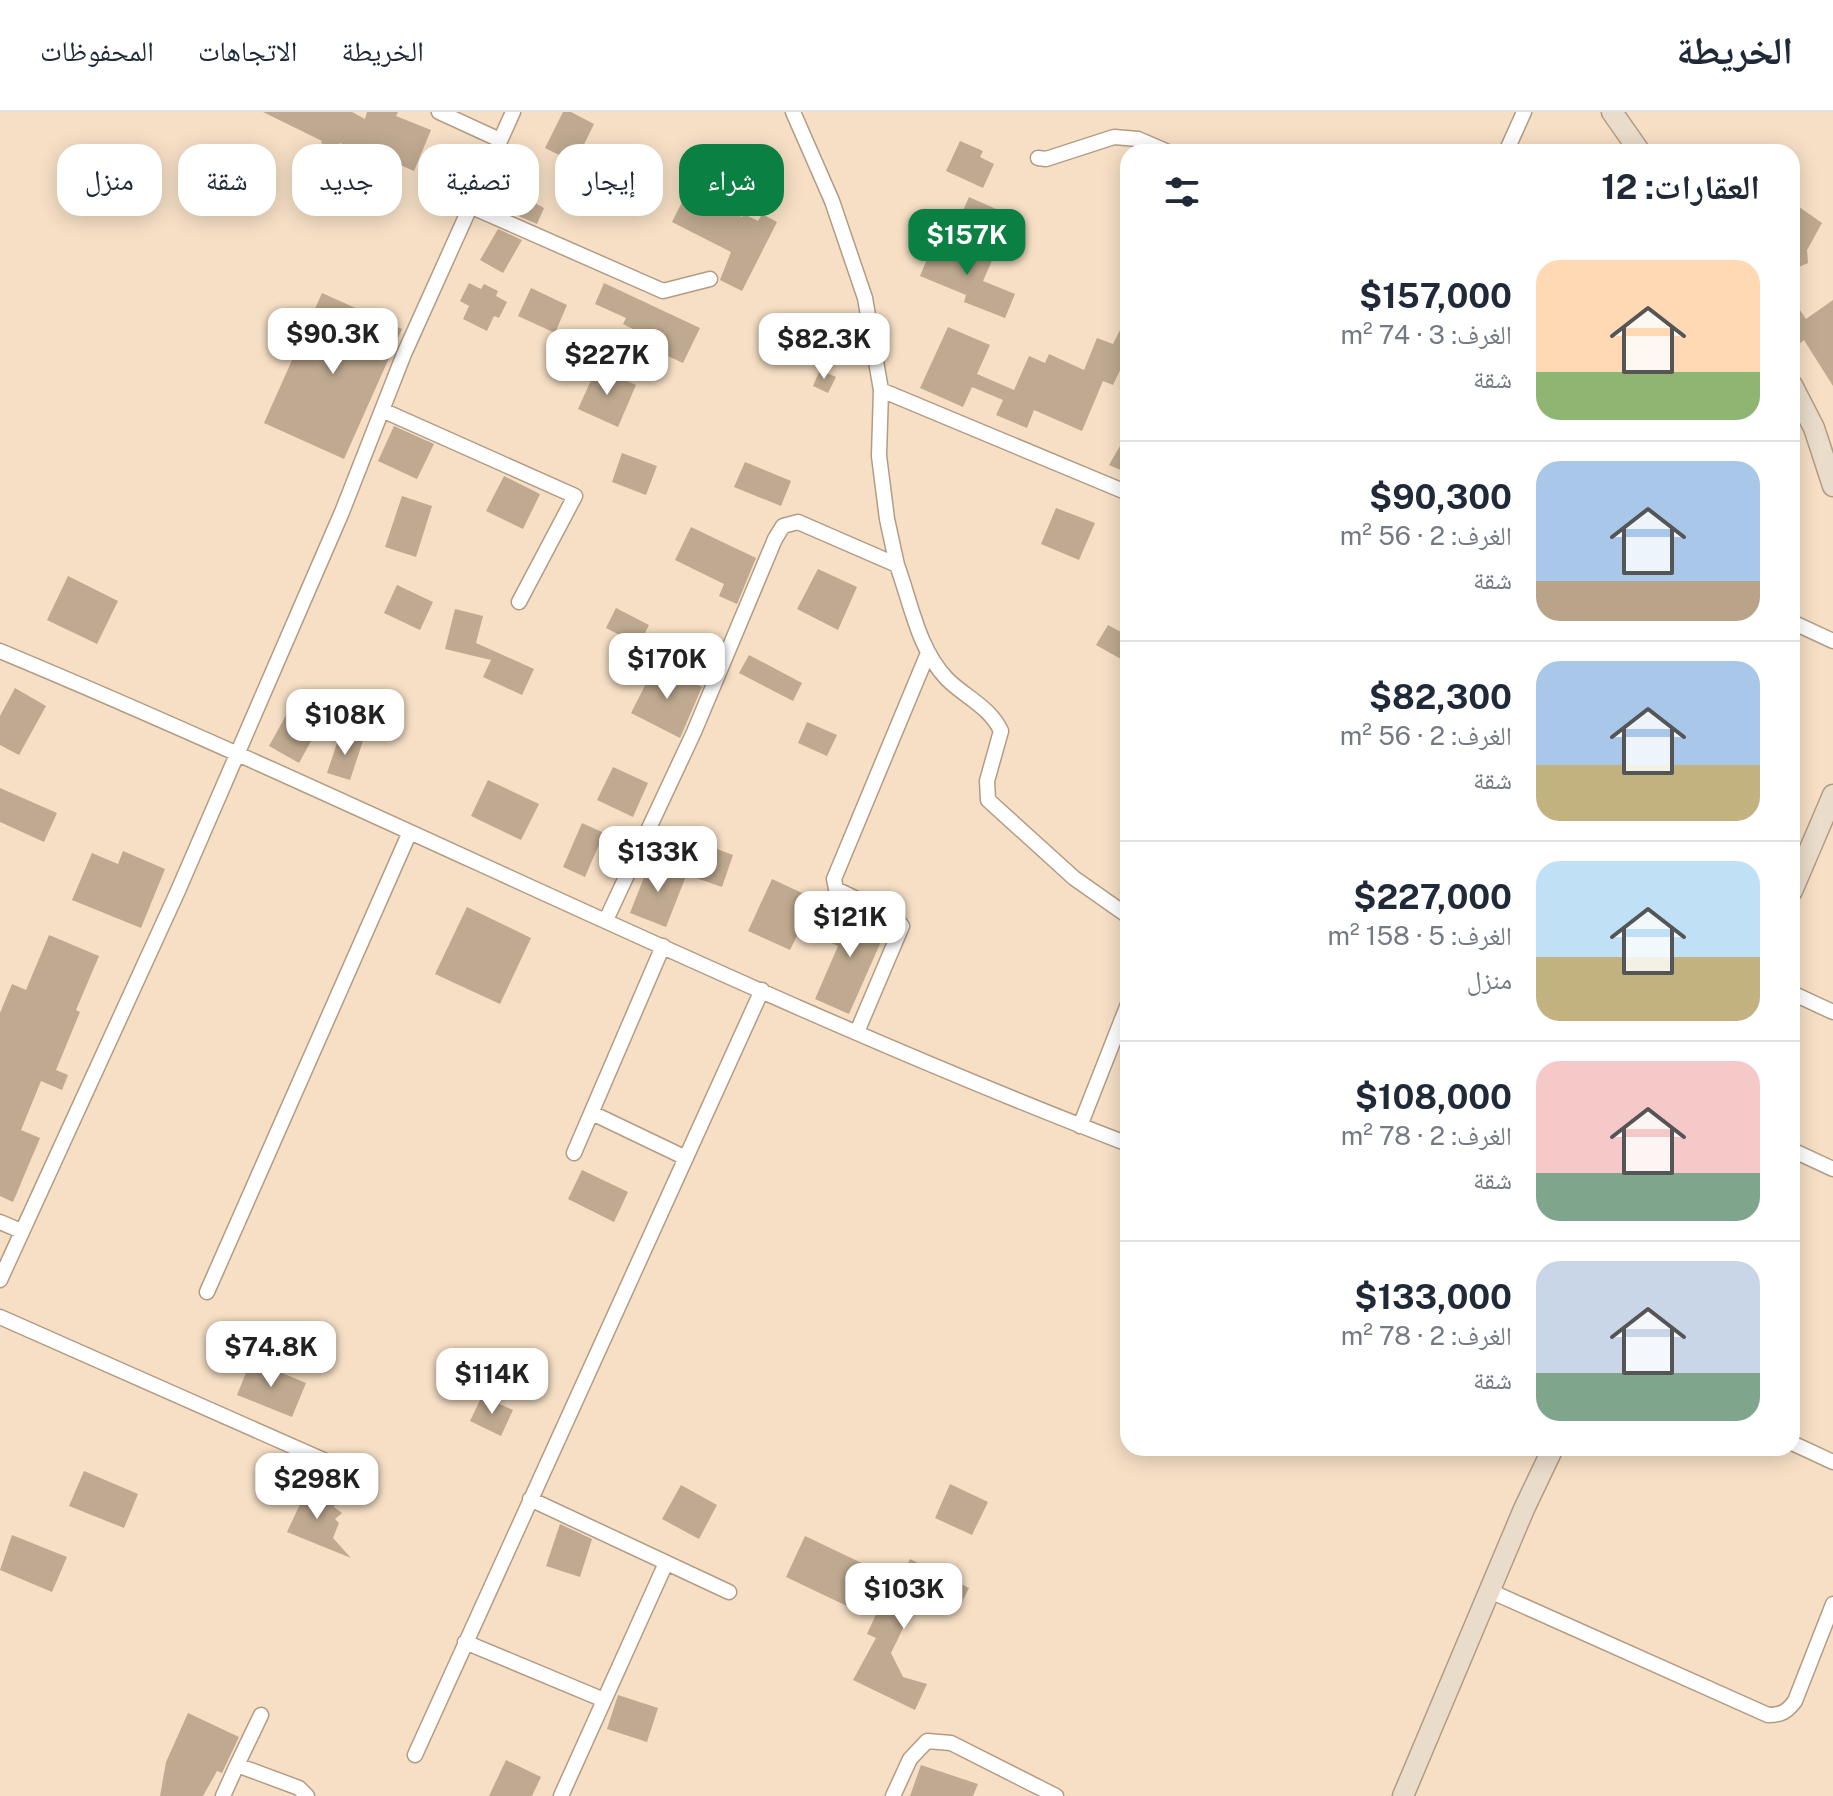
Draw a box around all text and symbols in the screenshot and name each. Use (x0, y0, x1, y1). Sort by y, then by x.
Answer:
text: الخريطة (1676, 28, 1793, 73)
text: المحفوظات (40, 34, 154, 67)
text: الاتجاهات (198, 34, 297, 67)
text: الخريطة (341, 34, 424, 67)
chip: منزل (57, 144, 162, 216)
chip: شقة (178, 144, 276, 216)
chip: جديد (292, 144, 402, 216)
chip: تصفية (418, 144, 539, 216)
chip: إيجار (555, 144, 663, 216)
chip: شراء (679, 144, 784, 216)
text: العقارات: 12 (1601, 167, 1760, 207)
icon: filters (1160, 170, 1204, 214)
pin: $157K (911, 209, 1023, 277)
text: $157K (926, 219, 1008, 250)
text: $157,000 (1359, 276, 1512, 316)
icon: home (1600, 292, 1696, 388)
pin: $90.3K (268, 308, 398, 376)
pin: $82.3K (759, 313, 889, 381)
text: $90.3K (286, 318, 380, 349)
text: الغرف: 3 · 74 m² (1340, 319, 1512, 350)
text: $82.3K (777, 323, 871, 354)
pin: $227K (551, 329, 663, 397)
text: $227K (564, 339, 650, 370)
text: شقة (1473, 363, 1512, 394)
text: $90,300 (1369, 477, 1512, 517)
icon: home (1600, 493, 1696, 589)
text: الغرف: 2 · 56 m² (1340, 520, 1512, 551)
text: شقة (1473, 564, 1512, 595)
pin: $170K (611, 633, 723, 701)
text: $170K (627, 643, 707, 674)
text: $82,300 (1369, 677, 1512, 717)
pin: $108K (289, 689, 401, 757)
icon: home (1600, 693, 1696, 789)
text: $108K (304, 699, 386, 730)
text: الغرف: 2 · 56 m² (1340, 720, 1512, 751)
text: شقة (1473, 764, 1512, 795)
pin: $133K (602, 826, 714, 894)
text: $133K (617, 836, 699, 867)
text: $227,000 (1353, 877, 1512, 917)
pin: $121K (794, 891, 906, 959)
icon: home (1600, 893, 1696, 989)
text: $121K (812, 901, 888, 932)
text: الغرف: 5 · 158 m² (1327, 920, 1512, 951)
text: منزل (1467, 964, 1512, 995)
text: $108,000 (1355, 1077, 1512, 1117)
icon: home (1600, 1093, 1696, 1189)
text: الغرف: 2 · 78 m² (1341, 1120, 1512, 1151)
text: شقة (1473, 1164, 1512, 1195)
text: $133,000 (1354, 1277, 1512, 1317)
icon: home (1600, 1293, 1696, 1389)
text: الغرف: 2 · 78 m² (1341, 1320, 1512, 1351)
pin: $74.8K (206, 1321, 336, 1389)
text: $74.8K (224, 1331, 318, 1362)
pin: $114K (436, 1348, 548, 1416)
text: $114K (454, 1358, 530, 1389)
text: شقة (1473, 1364, 1512, 1395)
pin: $298K (261, 1453, 373, 1521)
text: $298K (273, 1463, 361, 1494)
pin: $103K (848, 1563, 960, 1631)
text: $103K (863, 1573, 945, 1604)

